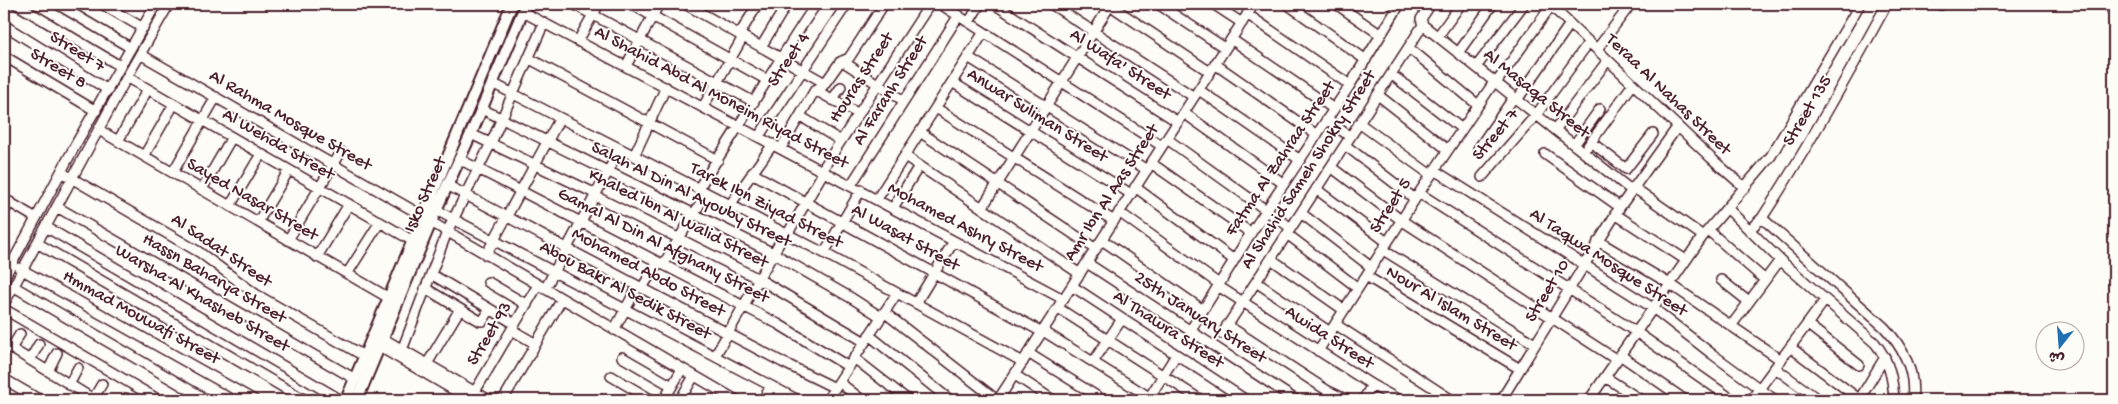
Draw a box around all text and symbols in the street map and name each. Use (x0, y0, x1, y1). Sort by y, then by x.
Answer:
street label: Al Shahid Abd Al Moneim Riyad Street (590, 22, 853, 175)
street label: Al Wafa' Street (1065, 24, 1176, 106)
street label: Street 7 (45, 27, 109, 78)
street label: Houras Street (825, 28, 900, 127)
street label: Street 4 (763, 29, 815, 91)
street label: Teraa Al Nahas Street (1600, 29, 1736, 161)
street label: Al Faranh Street (849, 31, 934, 150)
street label: Street 8 (26, 44, 90, 94)
street label: Al Masaqa Street (1479, 45, 1595, 144)
street label: Anwar Suliman Street (963, 64, 1113, 169)
street label: Al Shahid Sameh Shokry Street (1237, 65, 1382, 273)
street label: Al Rahma Mosque Street (205, 66, 376, 177)
street label: Street 135 (1779, 72, 1837, 150)
street label: Fatma Al Zahraa Street (1221, 76, 1342, 241)
street label: Al Wehda Street (218, 104, 339, 186)
street label: Street 7 (1468, 104, 1524, 165)
street label: Amr Ibn Al Aas Street (1060, 119, 1165, 265)
street label: Salah Al Din Al Ayouby Street (587, 137, 796, 253)
street label: Isko Street (400, 152, 453, 236)
street label: Sayed Nasar Street (183, 154, 323, 247)
street label: Tarek Ibn Ziyad Street (685, 158, 847, 254)
street label: Khaled Ibn Al Walid Street (585, 164, 773, 274)
street label: Street 5 (1365, 174, 1417, 238)
street label: Mohamed Ashry Street (884, 178, 1048, 279)
street label: Gamal Al Din Al Afghany Street (554, 183, 774, 309)
street label: Al Wasat Street (847, 200, 964, 277)
street label: Al Taqwa Mosque Street (1525, 204, 1692, 323)
street label: Al Sadat Street (166, 209, 277, 293)
street label: Mohamed Abdo Street (568, 224, 730, 323)
street label: Hassn Baharya Street (138, 229, 291, 330)
street label: Abou Bakr Al Sedik Street (536, 237, 716, 346)
street label: Warsha Al Khasheb Street (111, 240, 294, 358)
street label: Street 10 (1521, 256, 1575, 326)
street label: Nour Al Islam Street (1382, 262, 1522, 357)
street label: Hmmad Mouwafi Street (59, 266, 225, 371)
street label: 25th January Street (1130, 267, 1272, 370)
street label: Al Thawra Street (1109, 286, 1229, 375)
street label: Street 93 (463, 298, 517, 370)
street label: Awida Street (1281, 302, 1379, 375)
north arrow (2036, 322, 2086, 372)
text: ش (2047, 346, 2067, 366)

